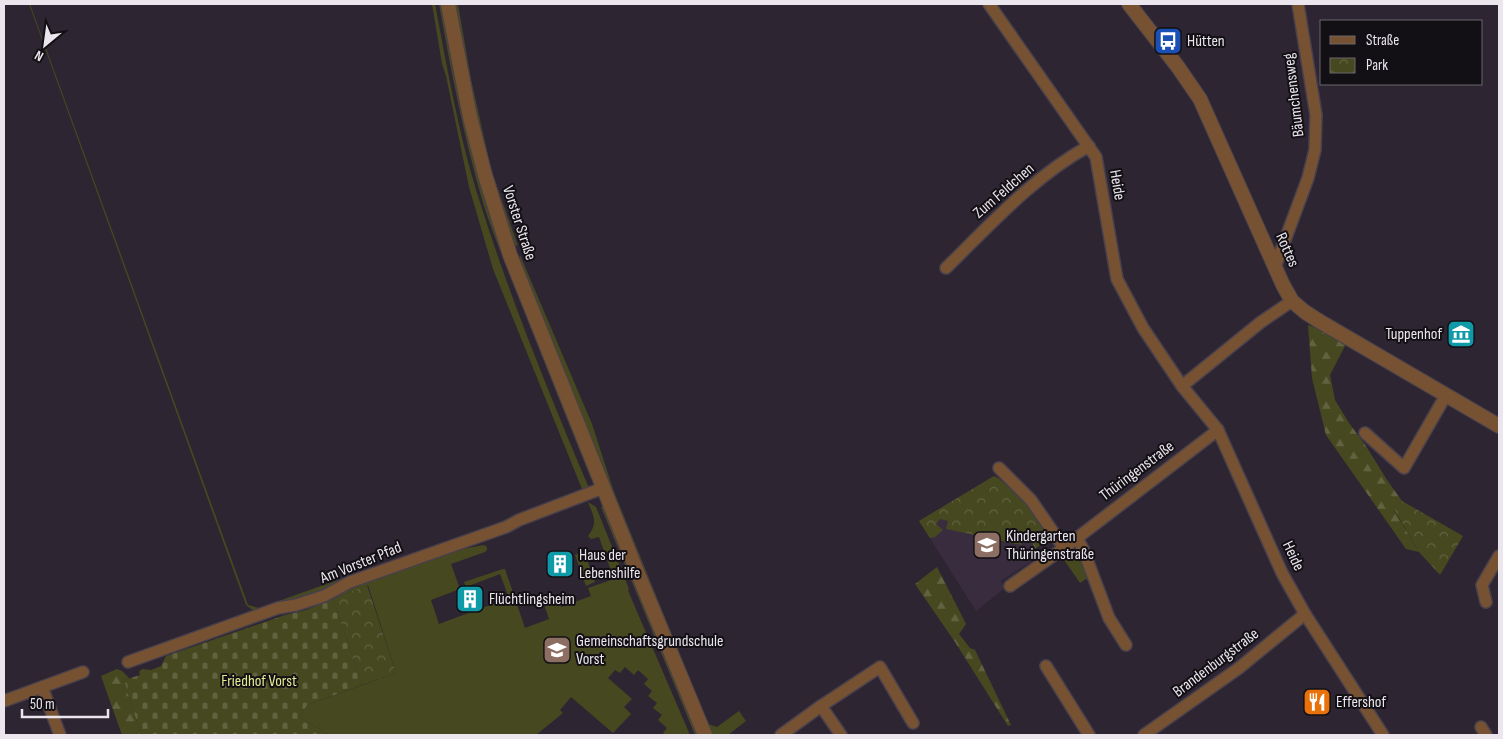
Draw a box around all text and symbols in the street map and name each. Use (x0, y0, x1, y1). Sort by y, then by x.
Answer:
north arrow (20, 20, 70, 70)
legend (1320, 20, 1483, 85)
bus stop icon: Hütten (1153, 26, 1183, 56)
text: Straße (1366, 31, 1399, 50)
place label: Hütten (1187, 32, 1225, 51)
text: N (32, 47, 46, 65)
street label: Bäumchensweg (1279, 52, 1309, 138)
text: Park (1366, 56, 1388, 75)
street label: Zum Feldchen (970, 159, 1038, 223)
street label: Heide (1105, 168, 1129, 202)
street label: Vorster Straße (498, 183, 540, 263)
street label: Rottes (1271, 230, 1303, 270)
museum icon: Tuppenhof (1446, 319, 1476, 349)
place label: Tuppenhof (1385, 325, 1442, 344)
street label: Thüringenstraße (1096, 437, 1178, 505)
place label: Kindergarten Thüringenstraße (1006, 527, 1094, 564)
school or university icon: Kindergarten Thüringenstraße (972, 530, 1002, 560)
street label: Am Vorster Pfad (317, 538, 404, 588)
street label: Heide (1278, 538, 1308, 574)
place label: Haus der Lebenshilfe (579, 546, 640, 583)
building icon: Haus der Lebenshilfe (545, 549, 575, 579)
building icon: Flüchtlingsheim (455, 584, 485, 614)
place label: Flüchtlingsheim (489, 590, 575, 609)
street label: Brandenburgstraße (1169, 625, 1263, 701)
place label: Gemeinschaftsgrundschule Vorst (576, 632, 723, 669)
school or university icon: Gemeinschaftsgrundschule Vorst (542, 635, 572, 665)
park label: Friedhof Vorst (221, 672, 297, 691)
scale bar (22, 686, 109, 718)
restaurant icon: Effershof (1302, 687, 1332, 717)
place label: Effershof (1336, 693, 1386, 712)
text: 50 m (30, 695, 55, 714)

